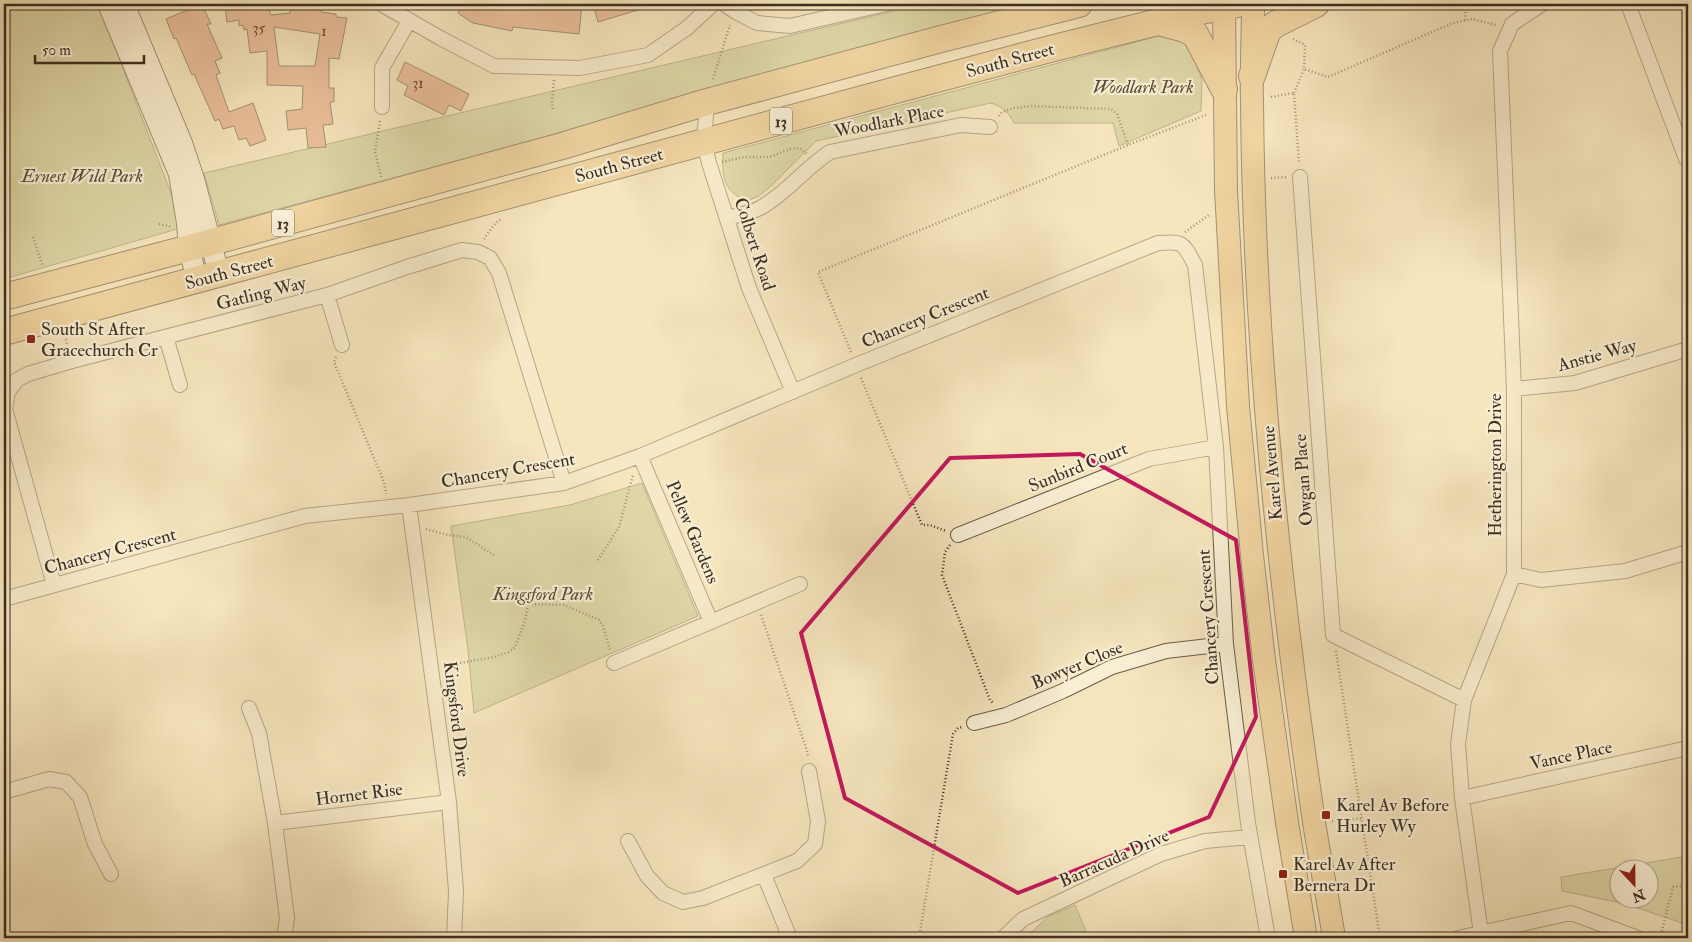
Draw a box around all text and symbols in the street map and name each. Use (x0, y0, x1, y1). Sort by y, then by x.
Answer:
house number: 35 (253, 19, 266, 38)
house number: 1 (321, 22, 327, 41)
scale bar (35, 32, 144, 64)
street label: South Street (963, 38, 1057, 83)
text: 50 m (42, 41, 71, 60)
house number: 31 (412, 74, 424, 93)
park label: Woodlark Park (1092, 76, 1194, 99)
street label: Woodlark Place (831, 99, 946, 144)
road number: 13 (770, 108, 792, 134)
street label: South Street (572, 143, 666, 188)
park label: Ernest Wild Park (20, 165, 143, 188)
street label: Colbert Road (729, 195, 780, 294)
road number: 13 (272, 210, 294, 237)
street label: South Street (182, 250, 276, 295)
street label: Gatling Way (214, 271, 309, 316)
street label: Chancery Crescent (858, 281, 993, 354)
place label: South St After Gracechurch Cr (41, 318, 158, 362)
marker: South St After Gracechurch Cr (25, 333, 37, 345)
street label: Anstie Way (1554, 334, 1640, 377)
street label: Hetherington Drive (1484, 393, 1507, 537)
street label: Karel Avenue (1257, 424, 1288, 521)
street label: Owgan Place (1289, 433, 1318, 527)
street label: Sunbird Court (1025, 437, 1131, 498)
street label: Chancery Crescent (439, 447, 577, 494)
street label: Pellew Gardens (660, 477, 725, 587)
street label: Chancery Crescent (42, 523, 179, 580)
street label: Chancery Crescent (1192, 548, 1225, 685)
park label: Kingsford Park (492, 583, 593, 606)
street label: Bowyer Close (1028, 636, 1127, 695)
street label: Kingsford Drive (438, 660, 475, 779)
street label: Vance Place (1528, 735, 1615, 775)
street label: Hornet Rise (314, 778, 404, 811)
place label: Karel Av Before Hurley Wy (1336, 794, 1449, 838)
marker: Karel Av Before Hurley Wy (1320, 809, 1332, 821)
street label: Barracuda Drive (1056, 824, 1173, 893)
place label: Karel Av After Bernera Dr (1293, 853, 1396, 897)
north arrow (1610, 860, 1660, 910)
marker: Karel Av After Bernera Dr (1277, 868, 1289, 880)
text: N (1629, 885, 1649, 906)

